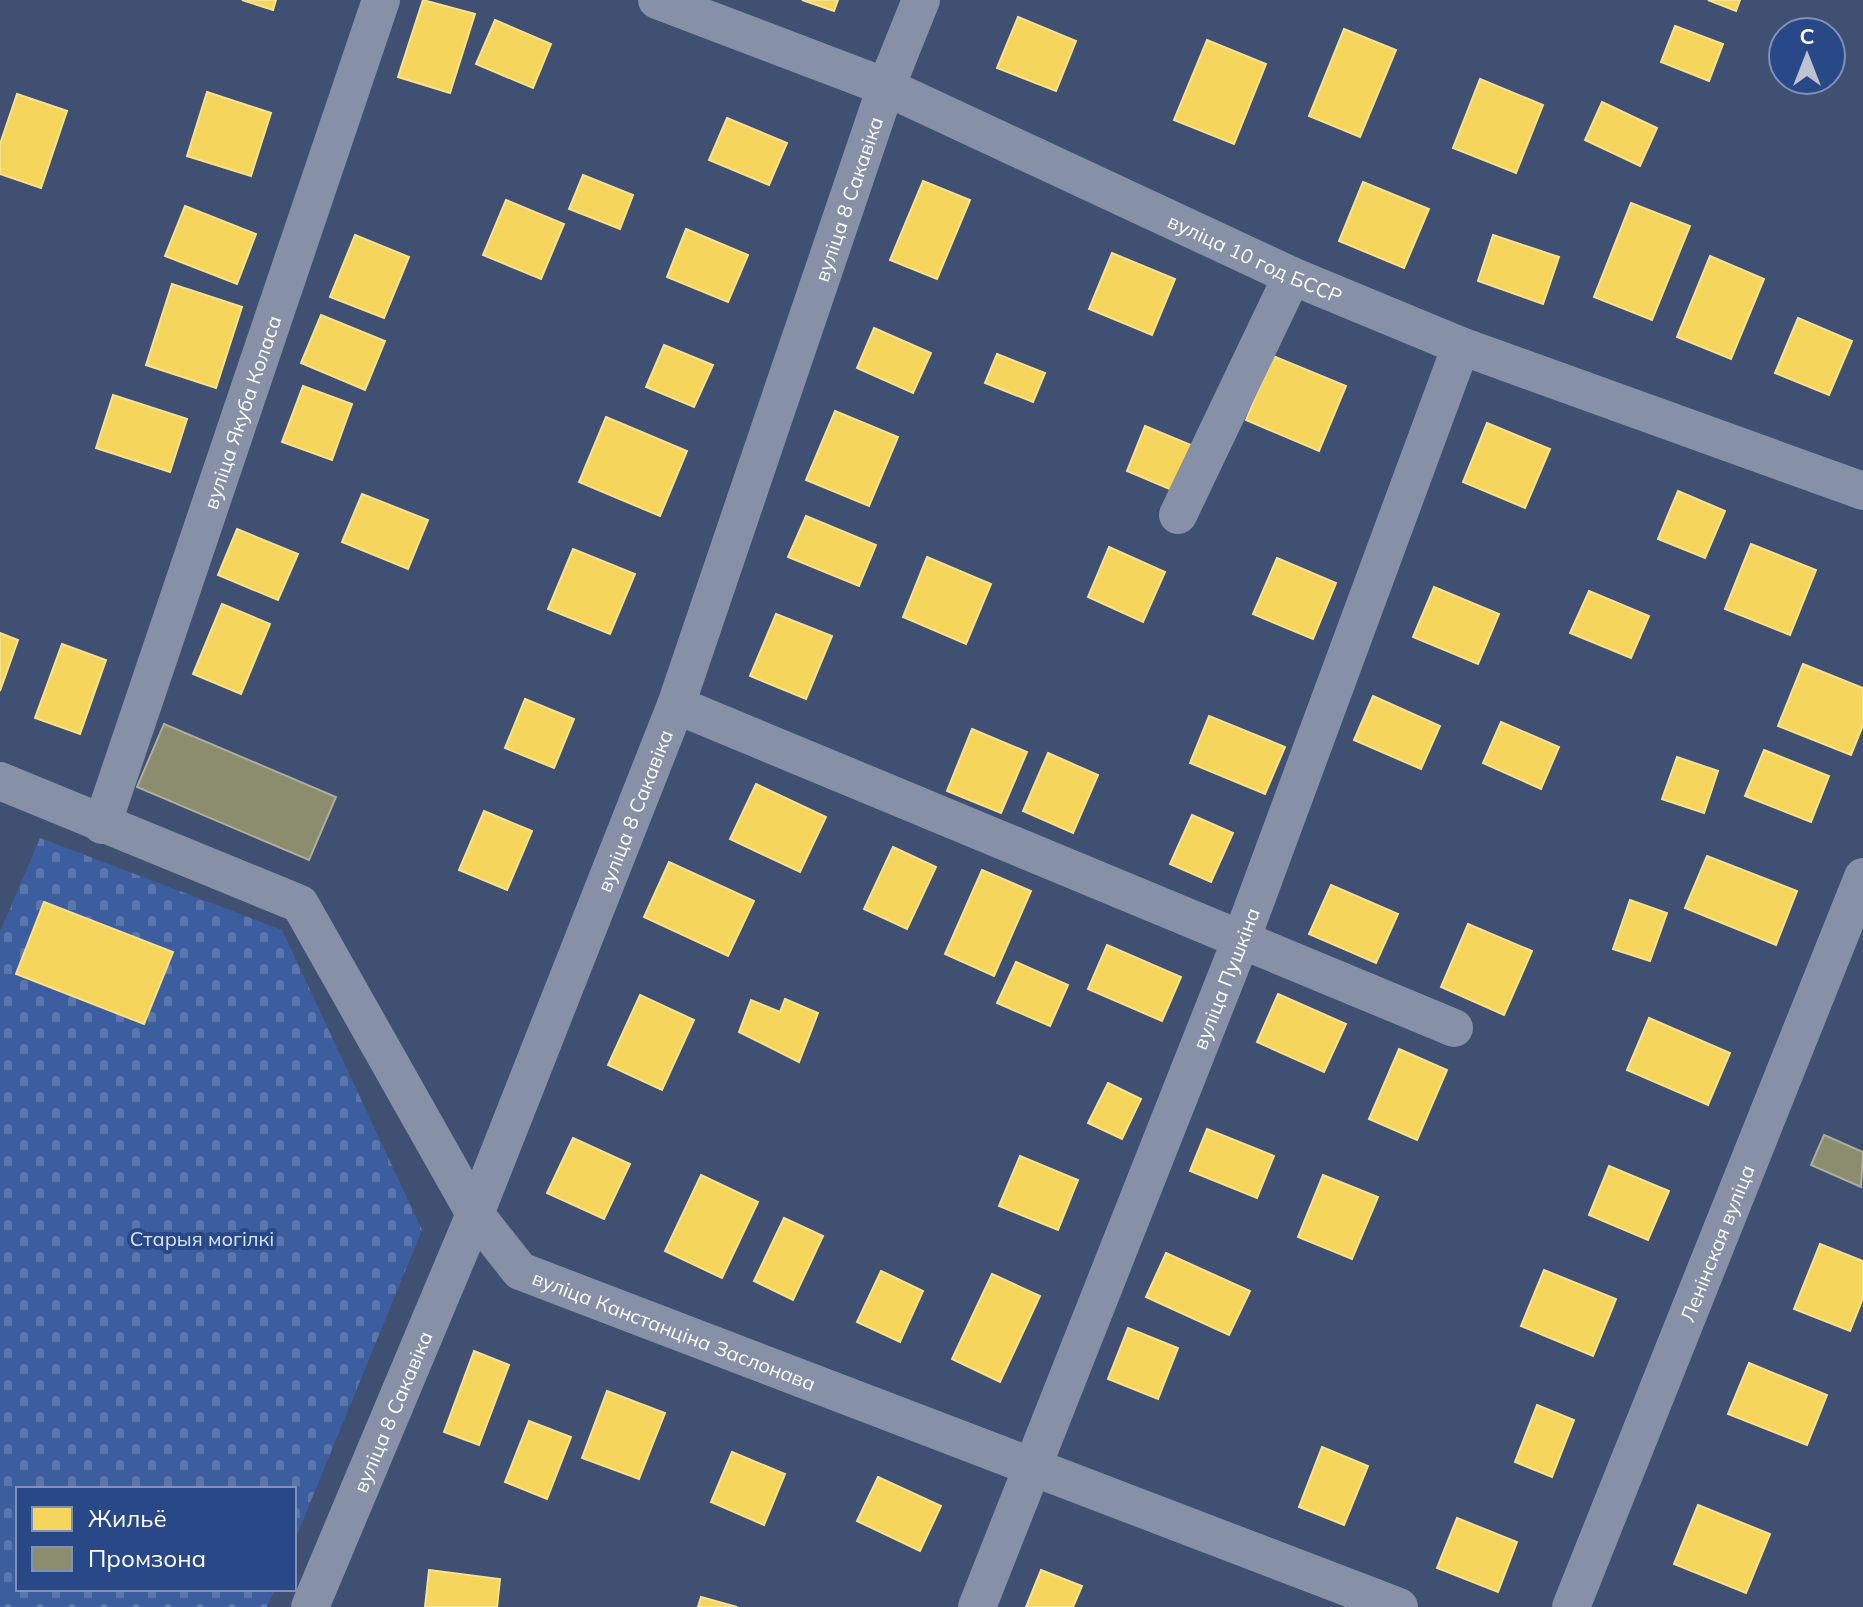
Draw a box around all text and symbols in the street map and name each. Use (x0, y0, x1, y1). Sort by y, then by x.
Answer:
north arrow (1767, 16, 1847, 96)
text: С (1799, 22, 1815, 50)
street label: вуліца 8 Сакавіка (808, 113, 888, 285)
street label: вуліца 10 год БССР (1164, 208, 1346, 308)
street label: вуліца Якуба Коласа (197, 312, 286, 512)
street label: вуліца 8 Сакавіка (591, 726, 678, 896)
street label: вуліца Пушкіна (1187, 904, 1264, 1053)
street label: Ленінская вуліца (1674, 1161, 1759, 1325)
park label: Старыя могілкі (130, 1226, 274, 1251)
street label: вуліца Канстанціна Заслонава (529, 1264, 820, 1395)
street label: вуліца 8 Сакавіка (347, 1327, 437, 1496)
legend (16, 1487, 296, 1591)
text: Жильё (88, 1503, 167, 1533)
text: Промзона (88, 1543, 206, 1573)

